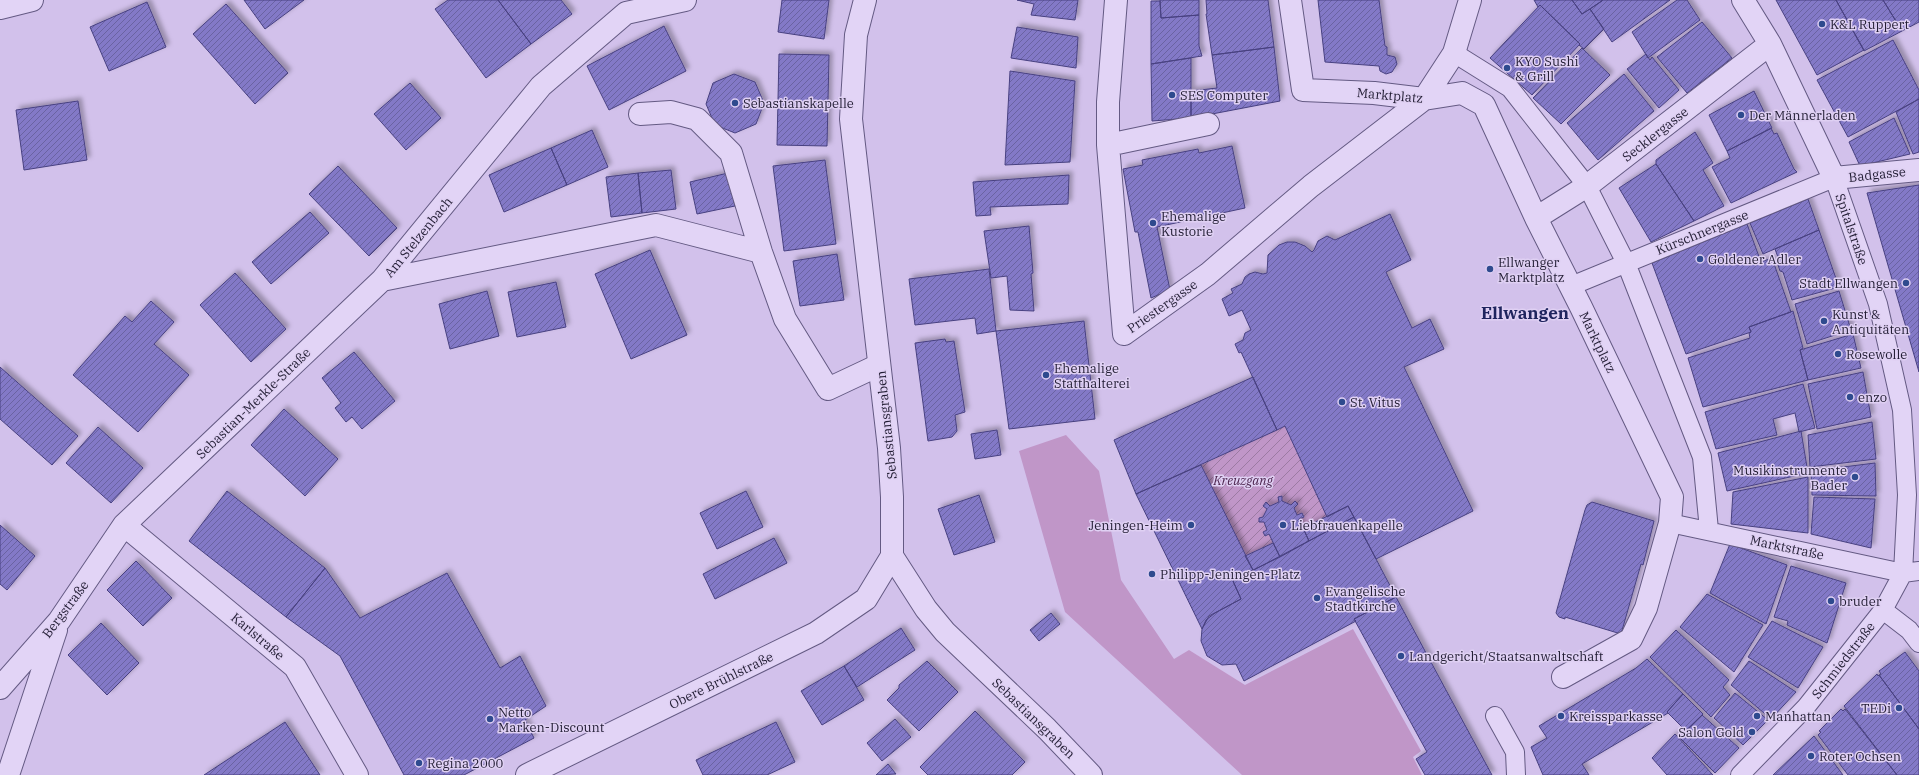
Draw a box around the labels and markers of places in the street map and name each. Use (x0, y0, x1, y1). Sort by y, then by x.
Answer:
place label: K&L Ruppert (1830, 16, 1909, 33)
marker: K&L Ruppert (1817, 19, 1827, 29)
place label: KYO Sushi & Grill (1515, 53, 1579, 85)
marker: KYO Sushi & Grill (1502, 63, 1512, 73)
place label: SES Computer (1180, 87, 1268, 104)
marker: SES Computer (1167, 90, 1177, 100)
place label: Sebastianskapelle (743, 95, 854, 112)
marker: Sebastianskapelle (730, 98, 740, 108)
place label: Der Männerladen (1749, 107, 1856, 124)
marker: Der Männerladen (1736, 110, 1746, 120)
place label: Ehemalige Kustorie (1161, 208, 1226, 240)
marker: Ehemalige Kustorie (1148, 218, 1158, 228)
place label: Goldener Adler (1708, 251, 1801, 268)
place label: Ellwanger Marktplatz (1498, 254, 1564, 286)
marker: Goldener Adler (1695, 254, 1705, 264)
marker: Ellwanger Marktplatz (1485, 264, 1495, 274)
place label: Stadt Ellwangen (1799, 275, 1898, 292)
marker: Stadt Ellwangen (1901, 278, 1911, 288)
place label: Kunst & Antiquitäten (1832, 306, 1909, 338)
marker: Kunst & Antiquitäten (1819, 316, 1829, 326)
place label: Rosewolle (1846, 346, 1907, 363)
marker: Rosewolle (1833, 349, 1843, 359)
place label: Ehemalige Statthalterei (1054, 360, 1130, 392)
marker: Ehemalige Statthalterei (1041, 370, 1051, 380)
place label: enzo (1858, 389, 1887, 406)
marker: enzo (1845, 392, 1855, 402)
place label: St. Vitus (1350, 394, 1400, 411)
marker: St. Vitus (1337, 397, 1347, 407)
place label: Musikinstrumente Bader (1733, 462, 1847, 494)
marker: Musikinstrumente Bader (1850, 472, 1860, 482)
place label: Jeningen-Heim (1088, 517, 1183, 534)
place label: Liebfrauenkapelle (1291, 517, 1403, 534)
marker: Jeningen-Heim (1186, 520, 1196, 530)
marker: Liebfrauenkapelle (1278, 520, 1288, 530)
place label: Philipp-Jeningen-Platz (1160, 566, 1300, 583)
marker: Philipp-Jeningen-Platz (1147, 569, 1157, 579)
place label: Evangelische Stadtkirche (1325, 583, 1406, 615)
marker: Evangelische Stadtkirche (1312, 593, 1322, 603)
place label: bruder (1839, 593, 1882, 610)
marker: bruder (1826, 596, 1836, 606)
place label: Landgericht/Staatsanwaltschaft (1409, 648, 1604, 665)
marker: Landgericht/Staatsanwaltschaft (1396, 651, 1406, 661)
place label: TEDi (1861, 700, 1891, 717)
marker: TEDi (1894, 703, 1904, 713)
place label: Netto Marken-Discount (498, 704, 605, 736)
place label: Kreissparkasse (1569, 708, 1663, 725)
place label: Manhattan (1765, 708, 1831, 725)
marker: Kreissparkasse (1556, 711, 1566, 721)
marker: Manhattan (1752, 711, 1762, 721)
marker: Netto Marken-Discount (485, 714, 495, 724)
place label: Salon Gold (1678, 724, 1744, 741)
marker: Salon Gold (1747, 727, 1757, 737)
place label: Roter Ochsen (1819, 748, 1901, 765)
marker: Roter Ochsen (1806, 751, 1816, 761)
place label: Regina 2000 (427, 755, 503, 772)
marker: Regina 2000 (414, 758, 424, 768)

